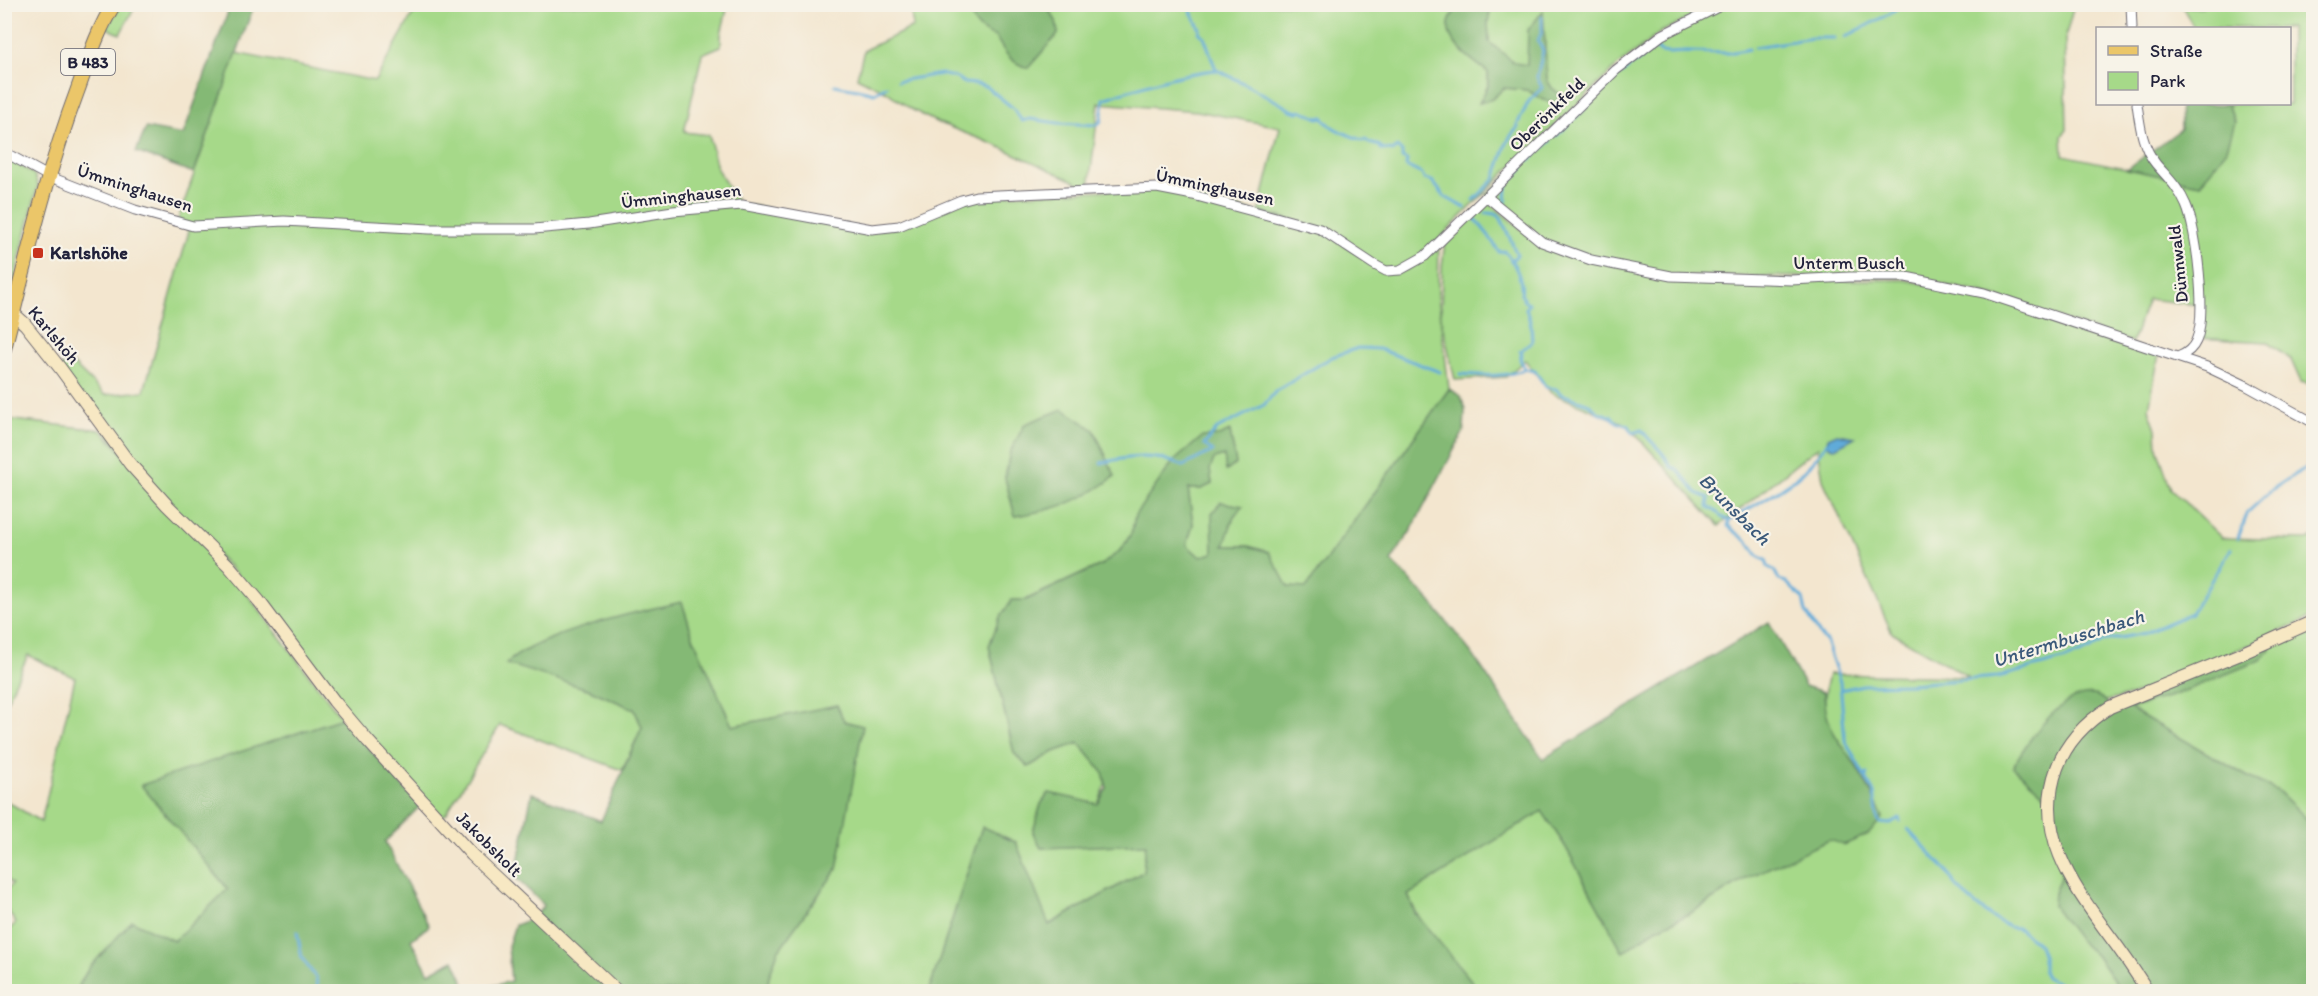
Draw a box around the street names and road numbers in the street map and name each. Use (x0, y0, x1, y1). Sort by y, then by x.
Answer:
road number: B 483 (61, 49, 115, 75)
street label: Oberönkfeld (1505, 72, 1590, 156)
street label: Ümminghausen (74, 159, 196, 217)
street label: Ümminghausen (1154, 164, 1276, 210)
street label: Ümminghausen (620, 179, 742, 213)
street label: Dünnwald (2163, 224, 2193, 304)
street label: Unterm Busch (1793, 252, 1905, 274)
street label: Karlshöh (23, 301, 85, 369)
street label: Jakobsholt (451, 806, 527, 882)

